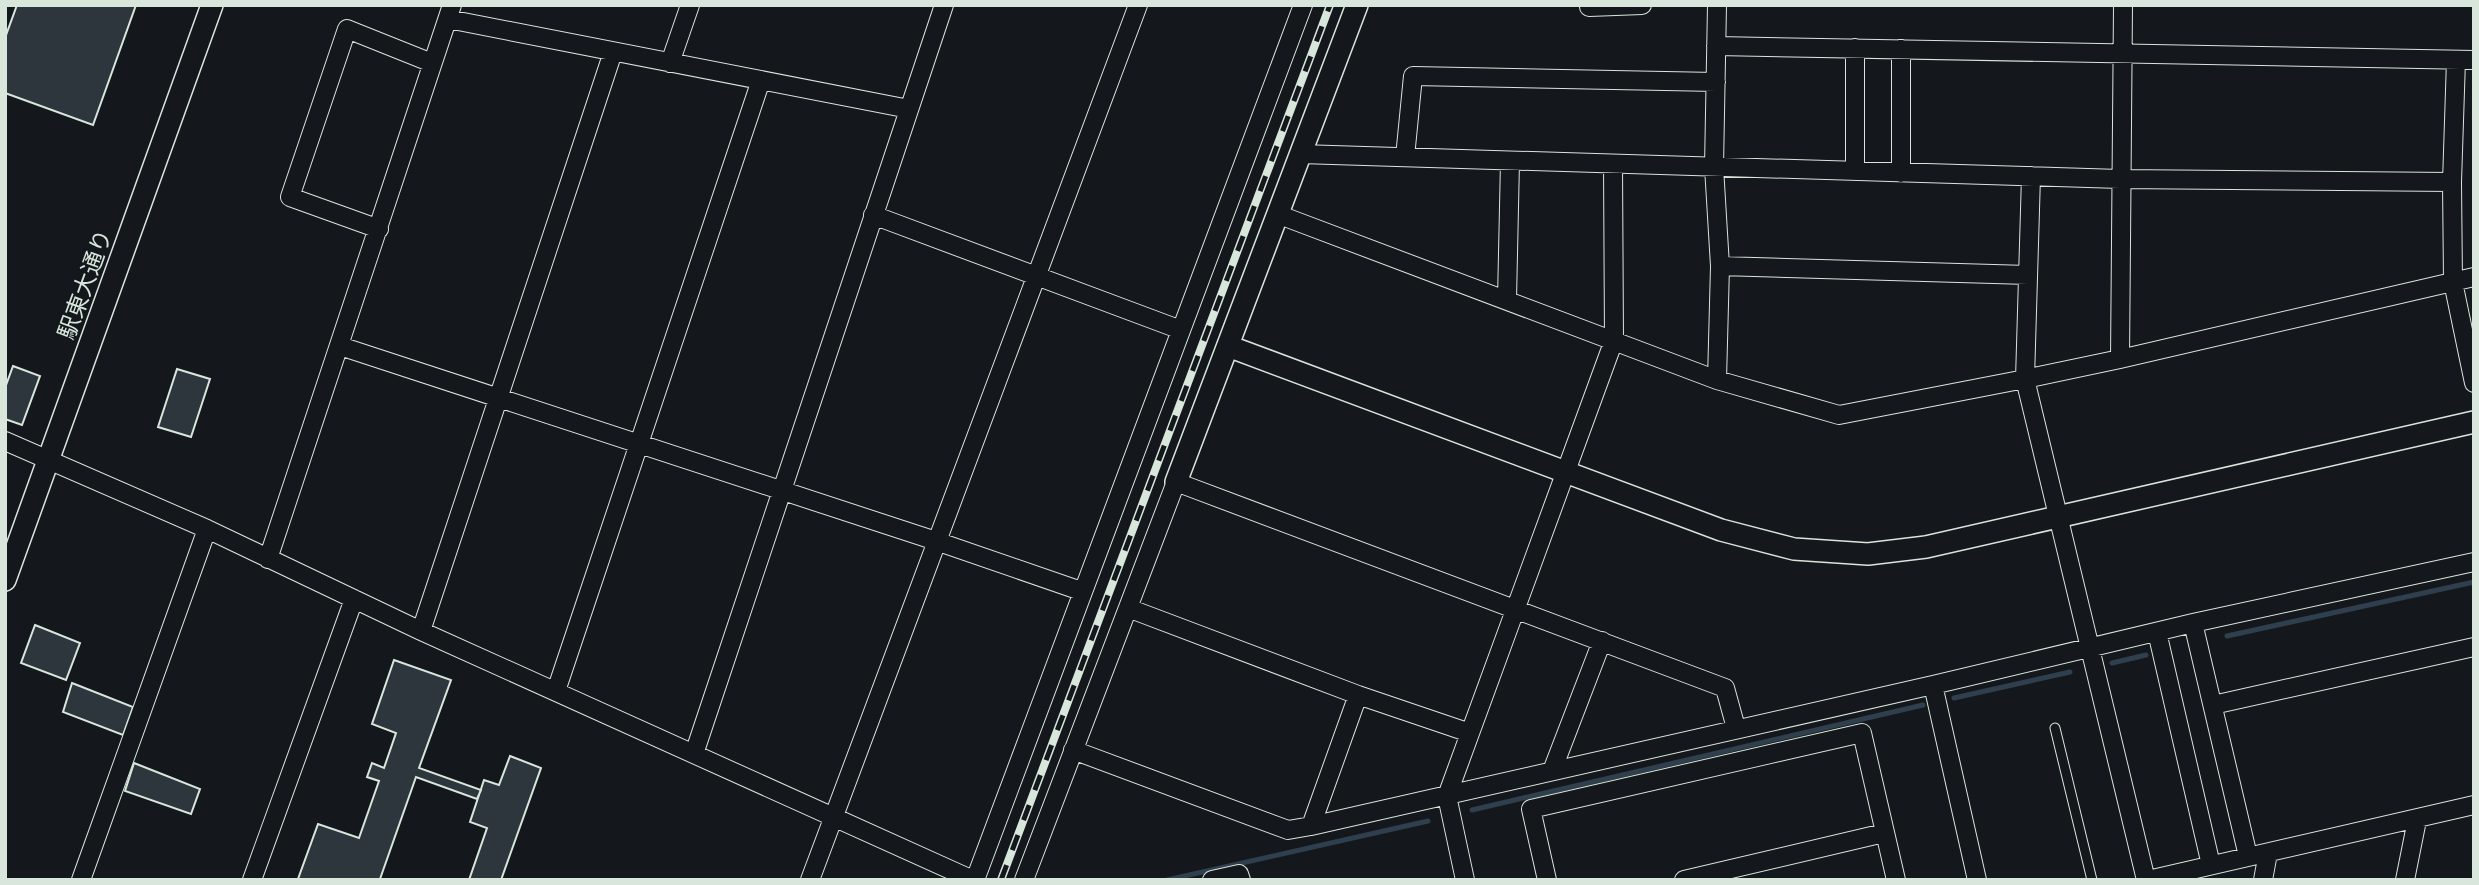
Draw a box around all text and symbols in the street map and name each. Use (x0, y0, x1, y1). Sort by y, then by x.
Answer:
street label: 駅東大通り (50, 225, 118, 343)

